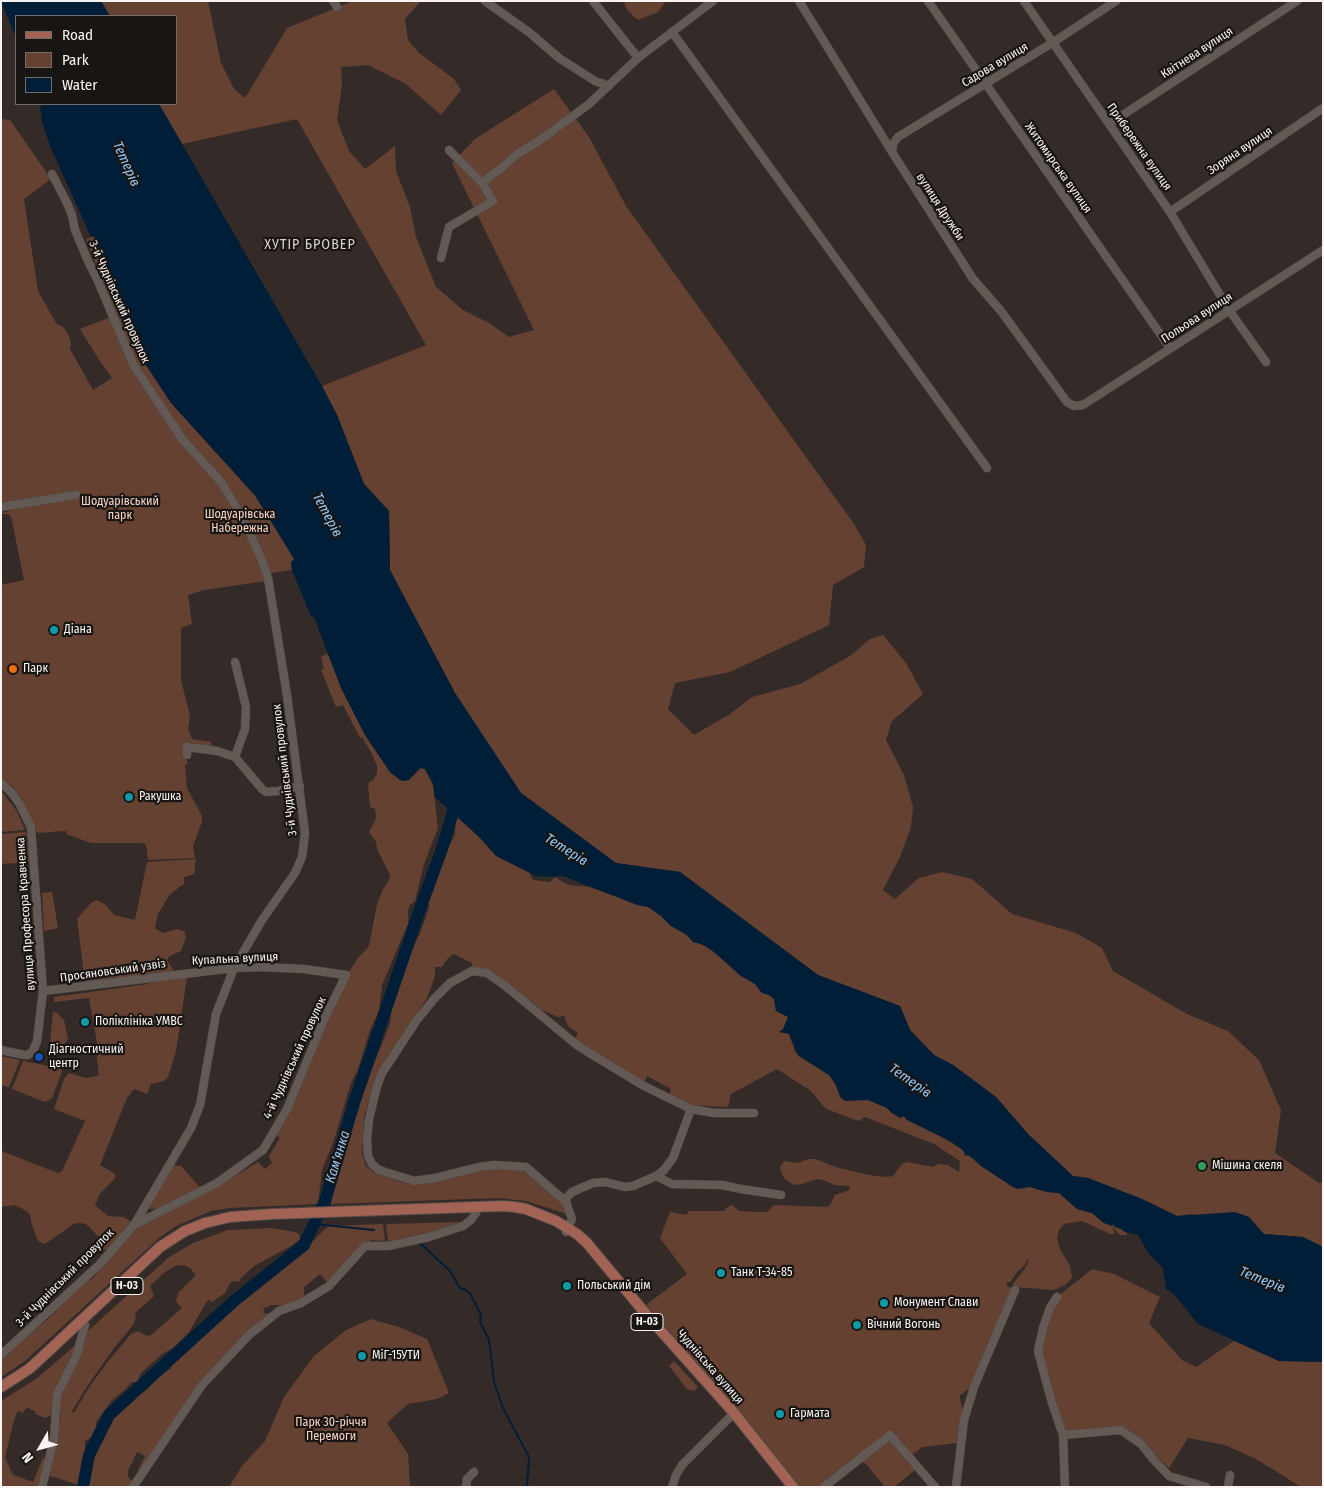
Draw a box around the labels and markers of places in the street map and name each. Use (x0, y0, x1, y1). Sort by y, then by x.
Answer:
place label: Діана (64, 623, 92, 637)
marker: Діана (48, 624, 60, 636)
place label: Парк (23, 662, 48, 676)
marker: Парк (7, 663, 19, 675)
place label: Ракушка (139, 790, 181, 804)
marker: Ракушка (123, 791, 135, 803)
place label: Поліклініка УМВС (95, 1015, 183, 1029)
marker: Поліклініка УМВС (79, 1016, 91, 1028)
place label: Діагностичний центр (49, 1043, 124, 1071)
marker: Діагностичний центр (33, 1051, 45, 1063)
place label: Мішина скеля (1212, 1159, 1282, 1173)
marker: Мішина скеля (1196, 1160, 1208, 1172)
place label: Танк Т-34-85 (731, 1266, 792, 1280)
marker: Танк Т-34-85 (715, 1267, 727, 1279)
place label: Польський дім (577, 1279, 651, 1293)
marker: Польський дім (561, 1280, 573, 1292)
place label: Монумент Слави (894, 1296, 978, 1310)
marker: Монумент Слави (878, 1297, 890, 1309)
place label: Вічний Вогонь (867, 1318, 940, 1332)
marker: Вічний Вогонь (851, 1319, 863, 1331)
place label: МіГ-15УТИ (372, 1349, 420, 1363)
marker: МіГ-15УТИ (356, 1350, 368, 1362)
place label: Гармата (790, 1407, 830, 1421)
marker: Гармата (774, 1408, 786, 1420)

